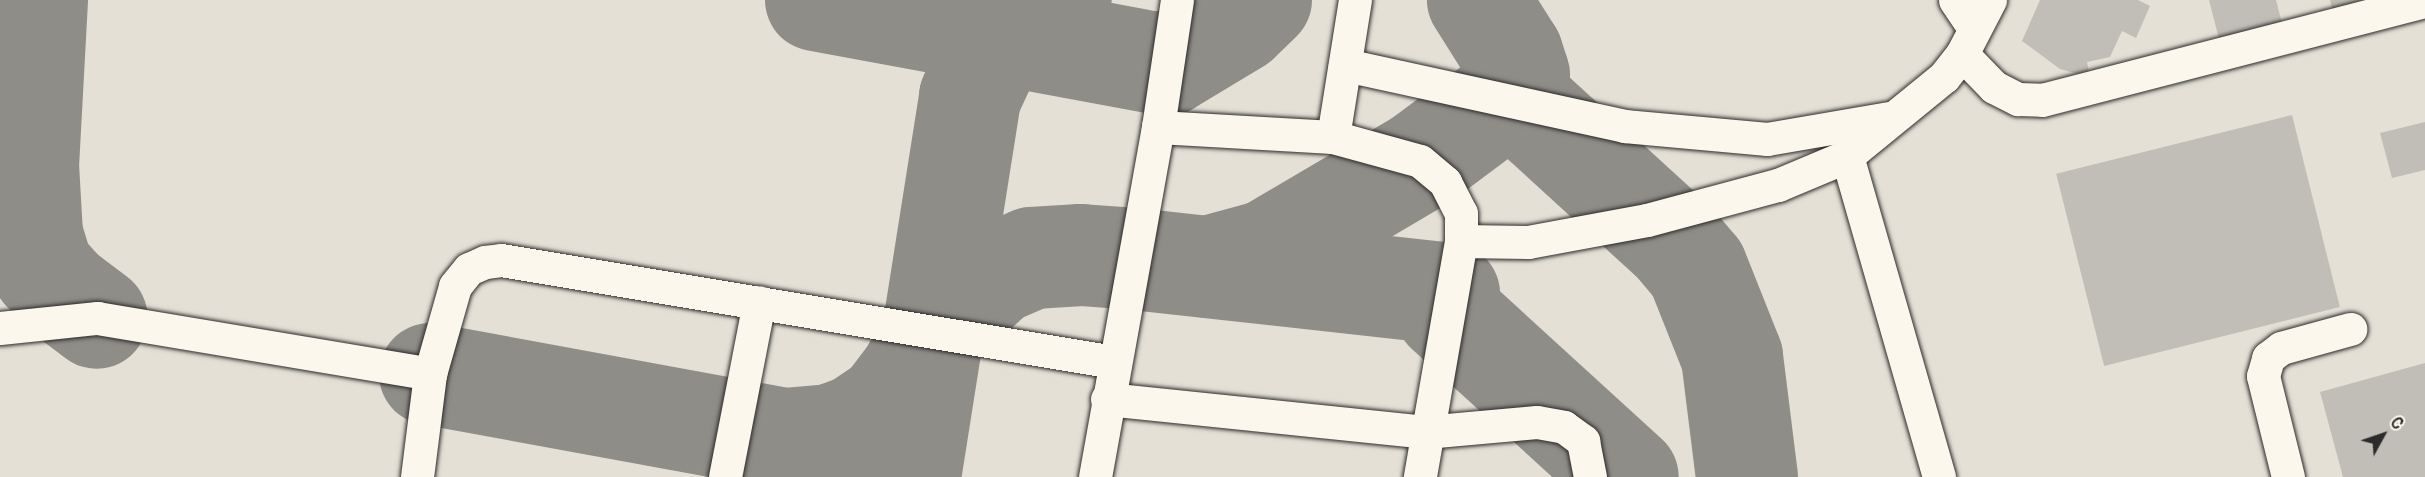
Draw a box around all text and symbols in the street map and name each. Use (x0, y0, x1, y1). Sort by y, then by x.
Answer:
north arrow (2353, 405, 2413, 465)
text: С (2386, 413, 2408, 434)

